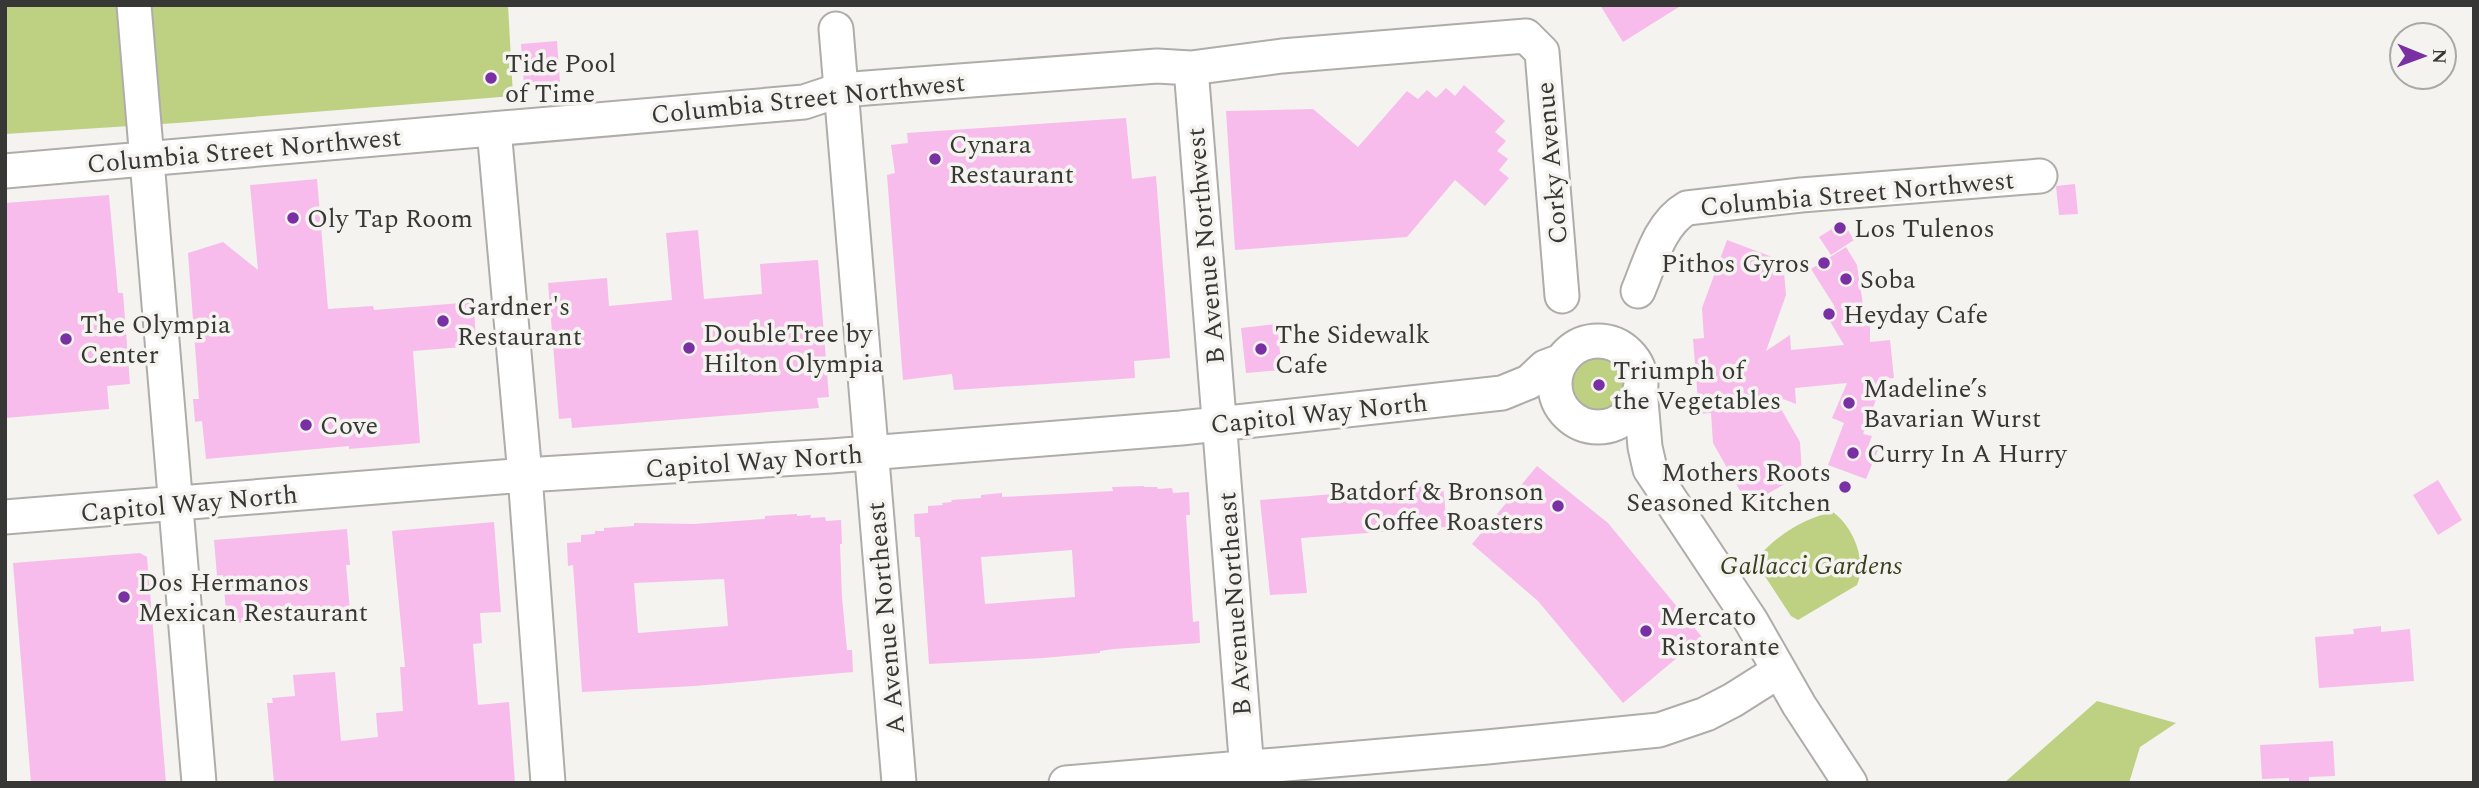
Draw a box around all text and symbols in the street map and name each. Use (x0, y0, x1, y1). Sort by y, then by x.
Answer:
north arrow (2388, 21, 2458, 91)
place label: Tide Pool of Time (505, 44, 616, 114)
text: N (2424, 48, 2453, 64)
street label: Columbia Street Northwest (649, 63, 967, 135)
marker: Tide Pool of Time (483, 70, 499, 86)
street label: Corky Avenue (1525, 80, 1579, 246)
street label: Columbia Street Northwest (85, 117, 403, 185)
place label: Cynara Restaurant (949, 125, 1074, 195)
street label: B Avenue Northwest (1176, 126, 1236, 366)
marker: Cynara Restaurant (927, 151, 943, 167)
street label: Columbia Street Northwest (1698, 160, 2016, 228)
place label: Oly Tap Room (307, 199, 473, 239)
place label: Los Tulenos (1854, 209, 1995, 249)
marker: Oly Tap Room (285, 210, 301, 226)
marker: Los Tulenos (1832, 220, 1848, 236)
place label: Pithos Gyros (1661, 244, 1810, 284)
marker: Pithos Gyros (1816, 255, 1832, 271)
place label: Soba (1860, 260, 1916, 300)
marker: Soba (1838, 271, 1854, 287)
place label: Gardner's Restaurant (457, 287, 582, 357)
place label: Heyday Cafe (1843, 295, 1988, 335)
place label: The Olympia Center (80, 305, 231, 375)
marker: Heyday Cafe (1821, 306, 1837, 322)
marker: Gardner's Restaurant (435, 313, 451, 329)
place label: DoubleTree by Hilton Olympia (703, 314, 884, 384)
place label: The Sidewalk Cafe (1275, 315, 1430, 385)
marker: The Olympia Center (58, 331, 74, 347)
marker: DoubleTree by Hilton Olympia (681, 340, 697, 356)
marker: The Sidewalk Cafe (1253, 341, 1269, 357)
place label: Triumph of the Vegetables (1613, 351, 1781, 421)
place label: Madeline’s Bavarian Wurst (1863, 369, 2041, 439)
marker: Triumph of the Vegetables (1591, 377, 1607, 393)
street label: Capitol Way North (1209, 383, 1430, 445)
marker: Madeline’s Bavarian Wurst (1841, 395, 1857, 411)
place label: Cove (320, 406, 378, 446)
marker: Cove (298, 417, 314, 433)
street label: Capitol Way North (644, 434, 864, 490)
place label: Curry In A Hurry (1867, 434, 2068, 474)
marker: Curry In A Hurry (1845, 445, 1861, 461)
place label: Mothers Roots Seasoned Kitchen (1626, 453, 1831, 523)
place label: Batdorf & Bronson Coffee Roasters (1329, 472, 1544, 542)
street label: Capitol Way North (79, 475, 299, 533)
marker: Mothers Roots Seasoned Kitchen (1837, 479, 1853, 495)
street label: B AvenueNortheast (1207, 491, 1263, 717)
marker: Batdorf & Bronson Coffee Roasters (1550, 498, 1566, 514)
street label: A Avenue Northeast (856, 500, 916, 736)
park label: Gallacci Gardens (1720, 546, 1902, 586)
place label: Dos Hermanos Mexican Restaurant (138, 563, 368, 633)
marker: Dos Hermanos Mexican Restaurant (116, 589, 132, 605)
place label: Mercato Ristorante (1660, 597, 1780, 667)
marker: Mercato Ristorante (1638, 623, 1654, 639)

